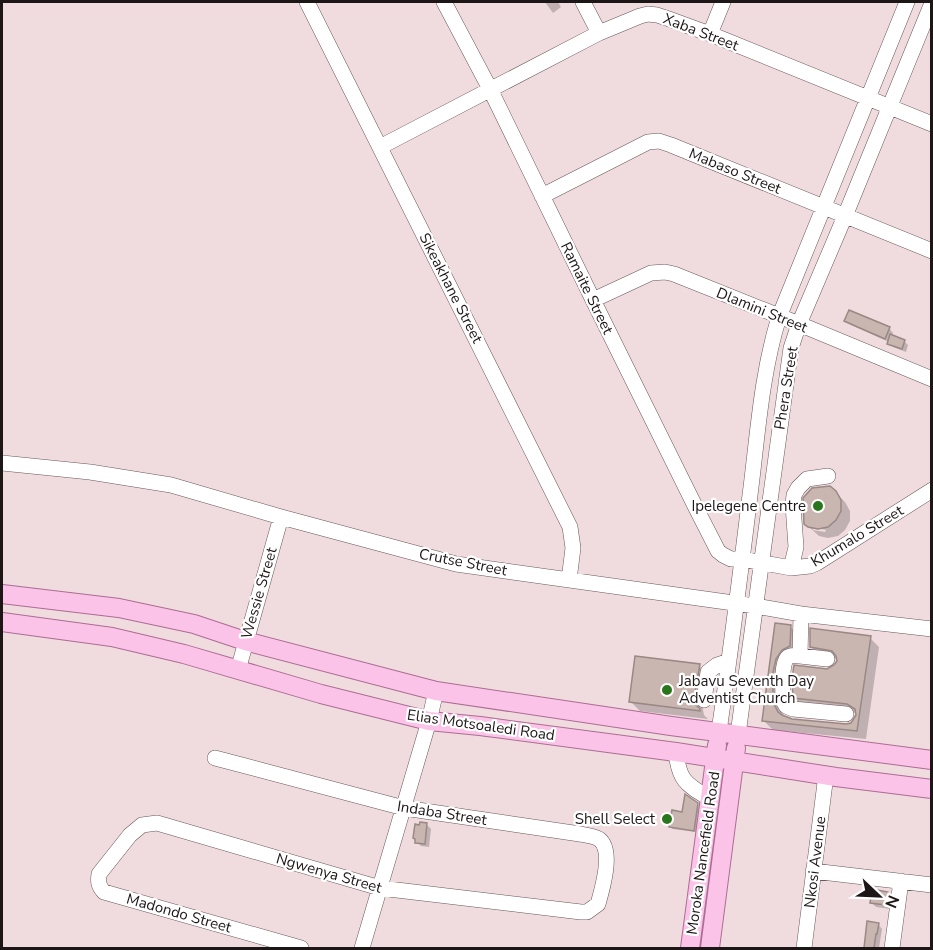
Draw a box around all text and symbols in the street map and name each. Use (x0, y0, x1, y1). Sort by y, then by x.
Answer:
street label: Xaba Street (660, 8, 742, 56)
street label: Mabaso Street (686, 143, 785, 199)
street label: Sikeakhane Street (415, 229, 488, 347)
street label: Ramaite Street (556, 239, 618, 338)
street label: Dlamini Street (713, 283, 811, 338)
street label: Phera Street (770, 344, 803, 431)
place label: Ipelegene Centre (691, 496, 806, 516)
marker: Ipelegene Centre (811, 499, 825, 513)
street label: Khumalo Street (807, 500, 908, 572)
street label: Wessie Street (236, 544, 282, 641)
street label: Crutse Street (417, 544, 509, 580)
place label: Jabavu Seventh Day Adventist Church (678, 671, 814, 708)
marker: Jabavu Seventh Day Adventist Church (660, 683, 674, 697)
street label: Elias Motsoaledi Road (406, 705, 556, 745)
street label: Moroka Nancefield Road (682, 770, 724, 936)
street label: Indaba Street (396, 796, 489, 830)
place label: Shell Select (575, 809, 656, 829)
marker: Shell Select (660, 812, 674, 826)
street label: Nkosi Avenue (799, 815, 831, 909)
street label: Ngwenya Street (274, 848, 385, 898)
north arrow (849, 866, 909, 926)
street label: Madondo Street (124, 888, 235, 938)
text: N (879, 892, 904, 911)

